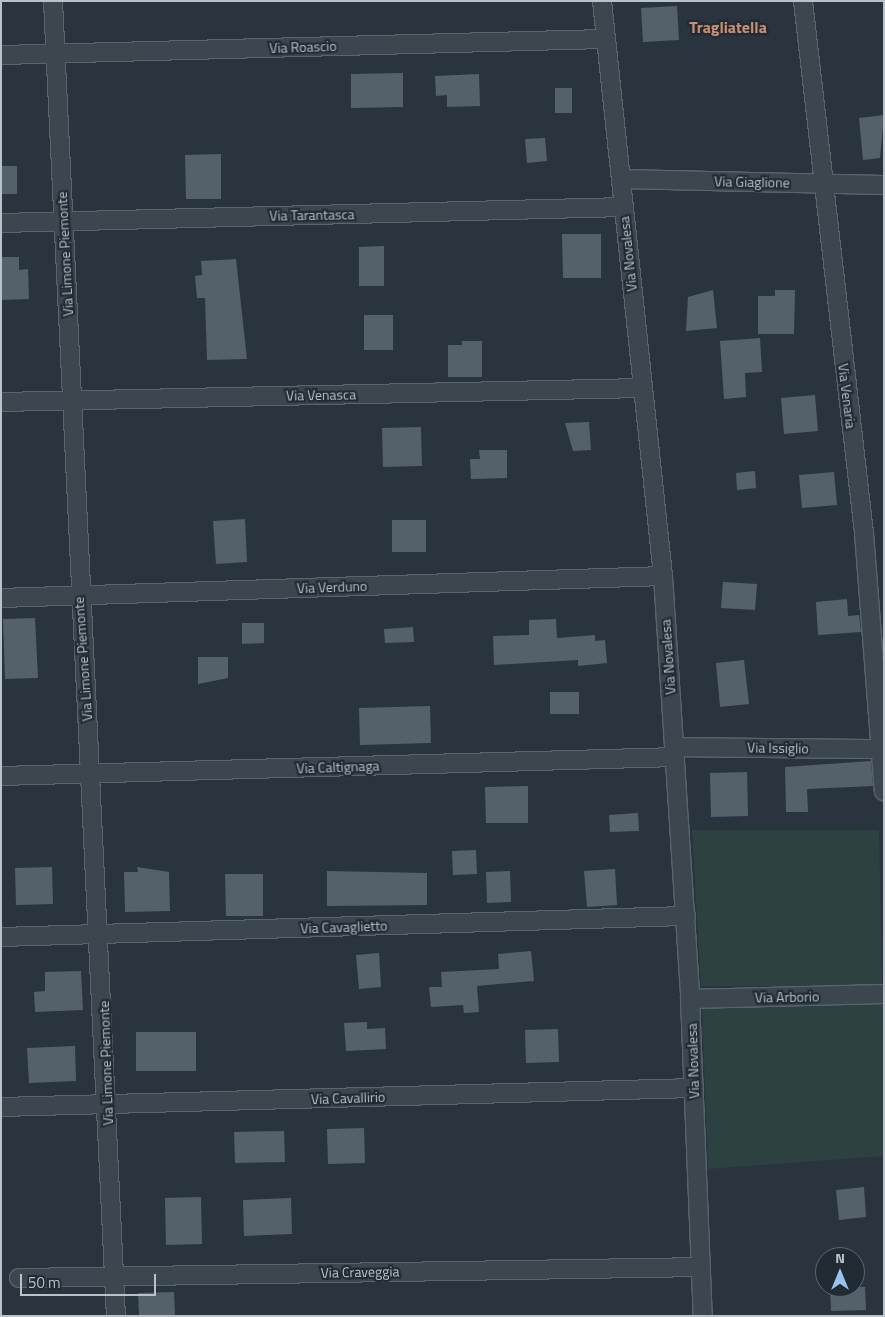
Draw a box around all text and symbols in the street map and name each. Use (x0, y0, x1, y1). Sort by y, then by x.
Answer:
district label: Tragliatella (689, 17, 767, 37)
street label: Via Roascio (269, 37, 337, 57)
street label: Via Giaglione (714, 173, 790, 191)
street label: Via Limone Piemonte (53, 191, 77, 317)
street label: Via Tarantasca (269, 206, 355, 224)
street label: Via Novalesa (616, 216, 640, 292)
street label: Via Venaria (835, 362, 859, 430)
street label: Via Venasca (286, 386, 356, 404)
street label: Via Verduno (296, 577, 368, 597)
street label: Via Limone Piemonte (70, 596, 96, 722)
street label: Via Novalesa (657, 619, 679, 695)
street label: Via Issiglio (747, 739, 809, 757)
street label: Via Caltignaga (296, 757, 380, 777)
street label: Via Cavaglietto (300, 917, 388, 937)
street label: Via Arborio (755, 988, 819, 1006)
street label: Via Limone Piemonte (95, 1000, 117, 1126)
street label: Via Novalesa (683, 1023, 703, 1099)
street label: Via Cavallirio (311, 1088, 385, 1108)
north arrow (815, 1247, 865, 1297)
text: N (835, 1247, 845, 1268)
street label: Via Craveggia (320, 1263, 400, 1281)
scale bar (22, 1264, 159, 1296)
text: 50 m (28, 1271, 61, 1294)

